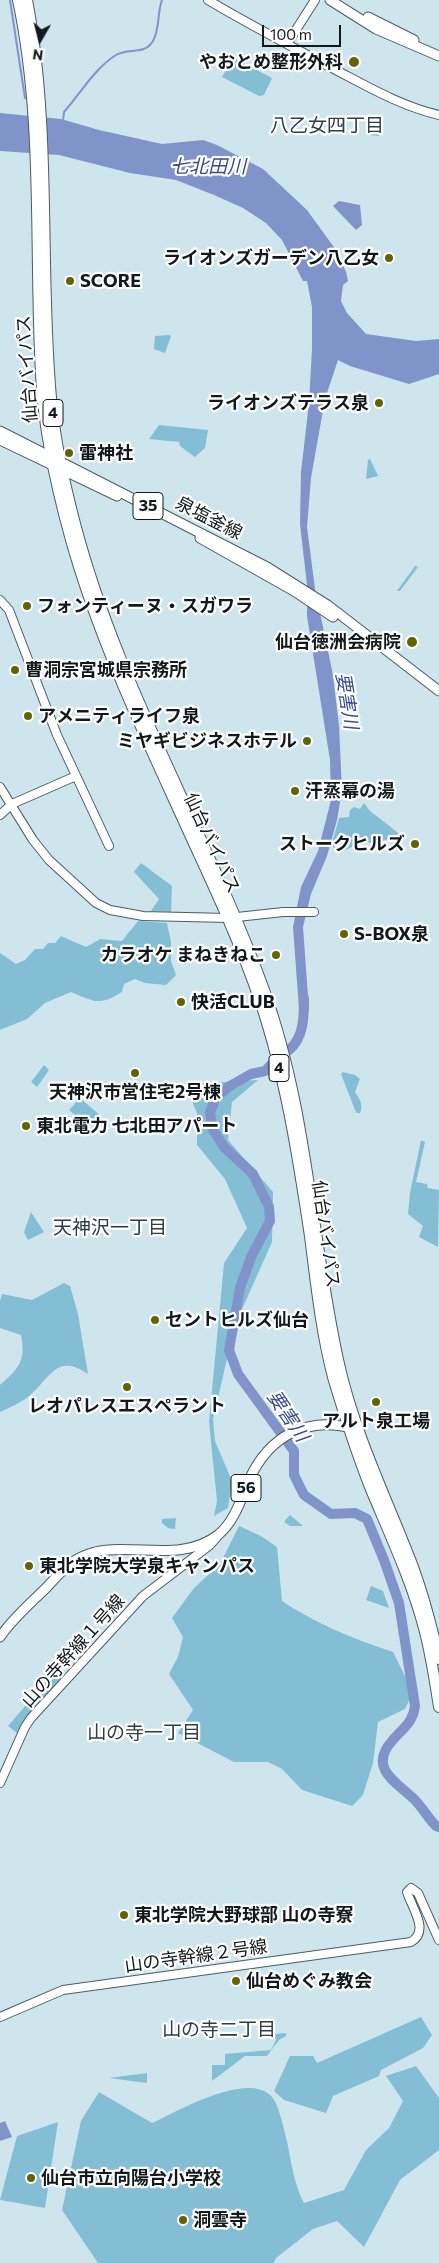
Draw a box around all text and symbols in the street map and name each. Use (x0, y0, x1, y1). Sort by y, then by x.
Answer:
north arrow (15, 15, 65, 65)
scale bar (264, 15, 343, 47)
text: 100 m (270, 25, 312, 43)
text: N (31, 46, 44, 64)
place label: やおとめ整形外科 (199, 51, 343, 73)
marker: やおとめ整形外科 (347, 55, 361, 69)
district label: 八乙女四丁目 (270, 115, 384, 137)
water label: 七北田川 (170, 156, 246, 178)
place label: ライオンズガーデン八乙女 (163, 247, 379, 269)
marker: ライオンズガーデン八乙女 (383, 252, 395, 264)
place label: SCORE (80, 270, 141, 292)
marker: SCORE (64, 275, 76, 287)
street label: 仙台バイパス (12, 314, 42, 424)
place label: ライオンズテラス泉 (207, 392, 369, 414)
marker: ライオンズテラス泉 (373, 397, 385, 409)
road number: 4 (43, 399, 63, 426)
place label: 雷神社 (79, 442, 133, 464)
marker: 雷神社 (63, 447, 75, 459)
road number: 35 (133, 492, 163, 520)
street label: 泉塩釜線 (172, 492, 246, 544)
place label: フォンティーヌ・スガワラ (37, 595, 253, 617)
marker: フォンティーヌ・スガワラ (21, 600, 33, 612)
place label: 仙台徳洲会病院 (275, 631, 401, 653)
marker: 仙台徳洲会病院 (405, 635, 419, 649)
place label: 曹洞宗宮城県宗務所 (25, 659, 187, 681)
marker: 曹洞宗宮城県宗務所 (9, 664, 21, 676)
water label: 要害川 (331, 671, 363, 731)
place label: アメニティライフ泉 (38, 705, 200, 727)
marker: アメニティライフ泉 (22, 710, 34, 722)
place label: ミヤギビジネスホテル (117, 730, 297, 752)
marker: ミヤギビジネスホテル (301, 735, 313, 747)
place label: 汗蒸幕の湯 (305, 780, 395, 802)
marker: 汗蒸幕の湯 (289, 785, 301, 797)
street label: 仙台バイパス (179, 789, 245, 897)
place label: ストークヒルズ (279, 833, 405, 855)
marker: ストークヒルズ (409, 838, 421, 850)
place label: S-BOX泉 (354, 923, 429, 945)
marker: S-BOX泉 (338, 928, 350, 940)
place label: カラオケ まねきねこ (101, 944, 266, 966)
marker: カラオケ まねきねこ (270, 949, 282, 961)
place label: 快活CLUB (191, 991, 275, 1013)
marker: 快活CLUB (175, 996, 187, 1008)
road number: 4 (269, 1054, 289, 1082)
marker: 天神沢市営住宅2号棟 (129, 1067, 141, 1079)
place label: 天神沢市営住宅2号棟 (49, 1081, 221, 1103)
place label: 東北電力 七北田アパート (36, 1115, 237, 1137)
marker: 東北電力 七北田アパート (20, 1120, 32, 1132)
street label: 仙台バイパス (308, 1179, 344, 1289)
district label: 天神沢一丁目 (53, 1217, 167, 1239)
place label: セントヒルズ仙台 (165, 1309, 309, 1331)
marker: セントヒルズ仙台 (149, 1314, 161, 1326)
marker: レオパレスエスペラント (121, 1381, 133, 1393)
water label: 要害川 (263, 1386, 313, 1446)
place label: レオパレスエスペラント (28, 1395, 226, 1417)
marker: アルト泉工場 (370, 1396, 382, 1408)
place label: アルト泉工場 (322, 1410, 430, 1432)
road number: 56 (231, 1475, 261, 1502)
place label: 東北学院大学泉キャンパス (39, 1555, 255, 1577)
marker: 東北学院大学泉キャンパス (23, 1560, 35, 1572)
street label: 山の寺幹線１号線 (17, 1590, 129, 1712)
district label: 山の寺一丁目 (87, 1722, 201, 1744)
place label: 東北学院大野球部 山の寺寮 (134, 1904, 353, 1926)
marker: 東北学院大野球部 山の寺寮 (118, 1909, 130, 1921)
street label: 山の寺幹線２号線 (123, 1935, 269, 1977)
place label: 仙台めぐみ教会 (246, 1970, 372, 1992)
marker: 仙台めぐみ教会 (230, 1975, 242, 1987)
district label: 山の寺二丁目 (162, 2019, 276, 2041)
place label: 仙台市立向陽台小学校 (41, 2167, 221, 2189)
marker: 仙台市立向陽台小学校 (25, 2172, 37, 2184)
place label: 洞雲寺 (193, 2209, 247, 2231)
marker: 洞雲寺 (177, 2214, 189, 2226)

